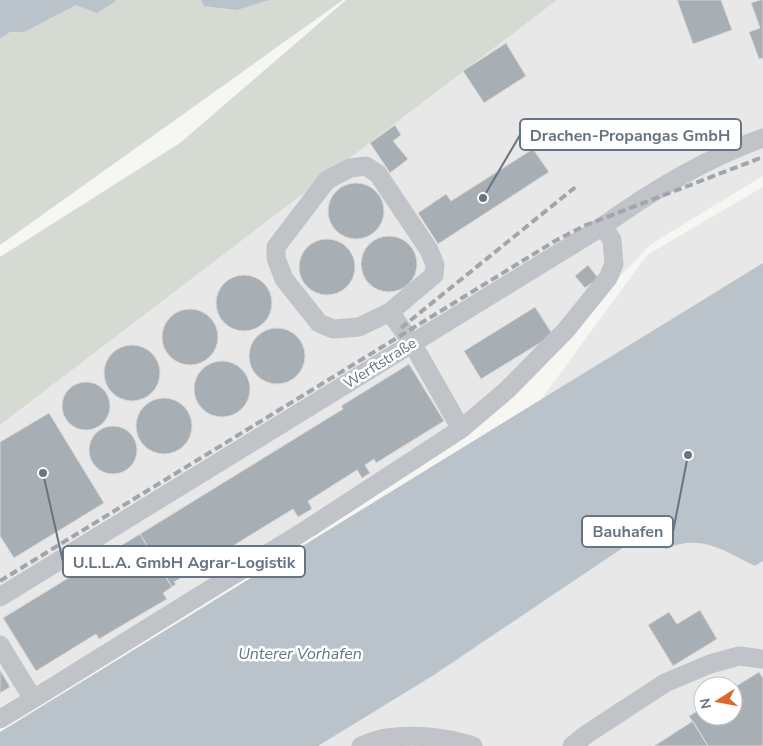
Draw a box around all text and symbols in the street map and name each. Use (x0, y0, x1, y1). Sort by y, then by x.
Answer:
callout: Drachen-Propangas GmbH (520, 119, 741, 150)
text: Drachen-Propangas GmbH (530, 125, 730, 147)
street label: Werftstraße (340, 333, 420, 393)
callout: Bauhafen (582, 516, 673, 547)
text: Bauhafen (593, 521, 663, 543)
callout: U.L.L.A. GmbH Agrar-Logistik (63, 546, 305, 577)
text: U.L.L.A. GmbH Agrar-Logistik (73, 552, 296, 574)
water label: Unterer Vorhafen (238, 643, 362, 665)
north arrow (693, 676, 743, 726)
text: N (695, 696, 716, 710)

